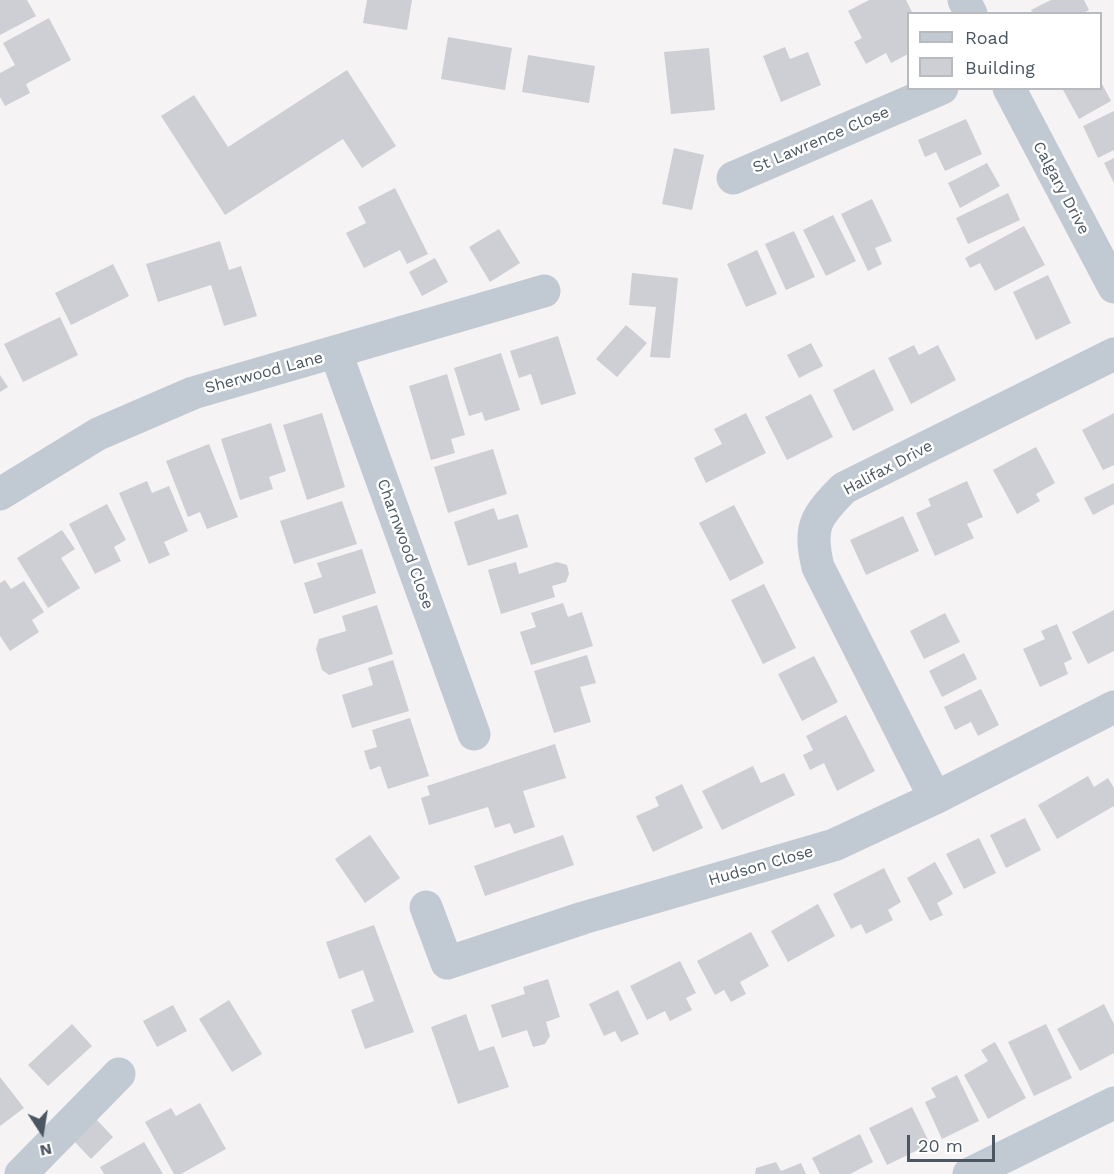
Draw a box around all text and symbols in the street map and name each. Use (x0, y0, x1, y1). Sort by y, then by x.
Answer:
legend (907, 12, 1102, 90)
text: Road (965, 27, 1009, 48)
text: Building (965, 57, 1035, 78)
street label: St Lawrence Close (750, 103, 892, 177)
street label: Calgary Drive (1028, 138, 1094, 238)
street label: Sherwood Lane (203, 348, 325, 398)
street label: Halifax Drive (840, 436, 936, 500)
street label: Charnwood Close (373, 476, 437, 612)
street label: Hudson Close (706, 842, 816, 890)
north arrow (12, 1102, 72, 1162)
scale bar (910, 1123, 998, 1161)
text: 20 m (918, 1135, 963, 1156)
text: N (38, 1140, 54, 1161)

